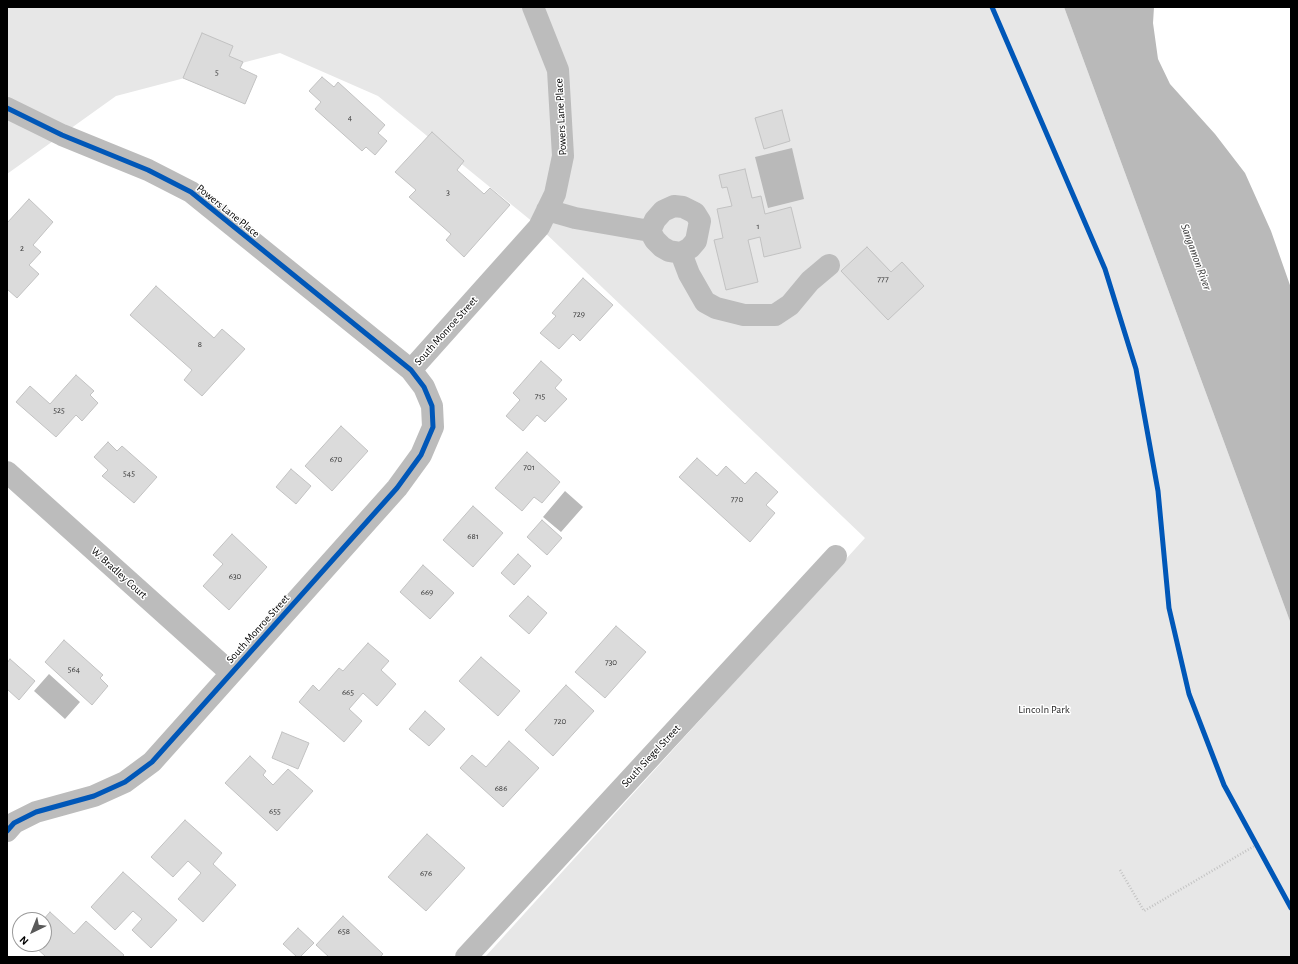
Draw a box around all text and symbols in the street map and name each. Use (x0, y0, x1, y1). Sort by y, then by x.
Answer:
house number: 5 (215, 67, 219, 77)
street label: Powers Lane Place (552, 78, 570, 156)
house number: 4 (348, 112, 352, 122)
street label: Powers Lane Place (194, 182, 262, 240)
house number: 3 (446, 187, 450, 197)
house number: 1 (756, 221, 760, 231)
water label: Sangamon River (1177, 222, 1215, 292)
house number: 2 (20, 243, 24, 253)
house number: 777 (877, 274, 889, 284)
street label: South Monroe Street (412, 294, 480, 368)
house number: 729 (573, 309, 585, 319)
house number: 8 (198, 339, 202, 349)
house number: 715 (535, 391, 545, 401)
house number: 525 (53, 405, 65, 415)
house number: 670 (330, 454, 342, 464)
house number: 701 (523, 462, 535, 472)
house number: 545 (123, 468, 135, 478)
house number: 770 (731, 494, 743, 504)
house number: 681 (467, 531, 479, 541)
street label: W. Bradley Court (88, 544, 150, 602)
house number: 630 (229, 571, 241, 581)
house number: 669 (421, 587, 433, 597)
street label: South Monroe Street (224, 592, 292, 666)
house number: 730 (605, 657, 617, 667)
house number: 564 (68, 664, 80, 674)
house number: 665 (342, 687, 354, 697)
park label: Lincoln Park (1018, 703, 1070, 717)
house number: 720 (554, 716, 566, 726)
street label: South Siegel Street (619, 722, 683, 790)
house number: 686 (495, 783, 507, 793)
house number: 655 (269, 806, 281, 816)
house number: 676 (420, 868, 432, 878)
north arrow (12, 912, 52, 952)
house number: 658 (338, 926, 350, 936)
text: N (18, 934, 31, 947)

